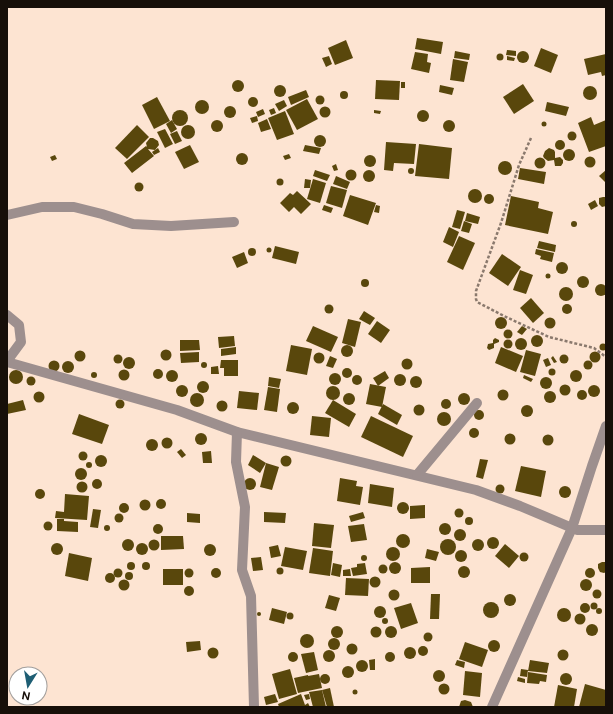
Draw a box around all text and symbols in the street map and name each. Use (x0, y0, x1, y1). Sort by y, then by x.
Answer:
north arrow (8, 666, 48, 706)
text: N (21, 689, 31, 703)

